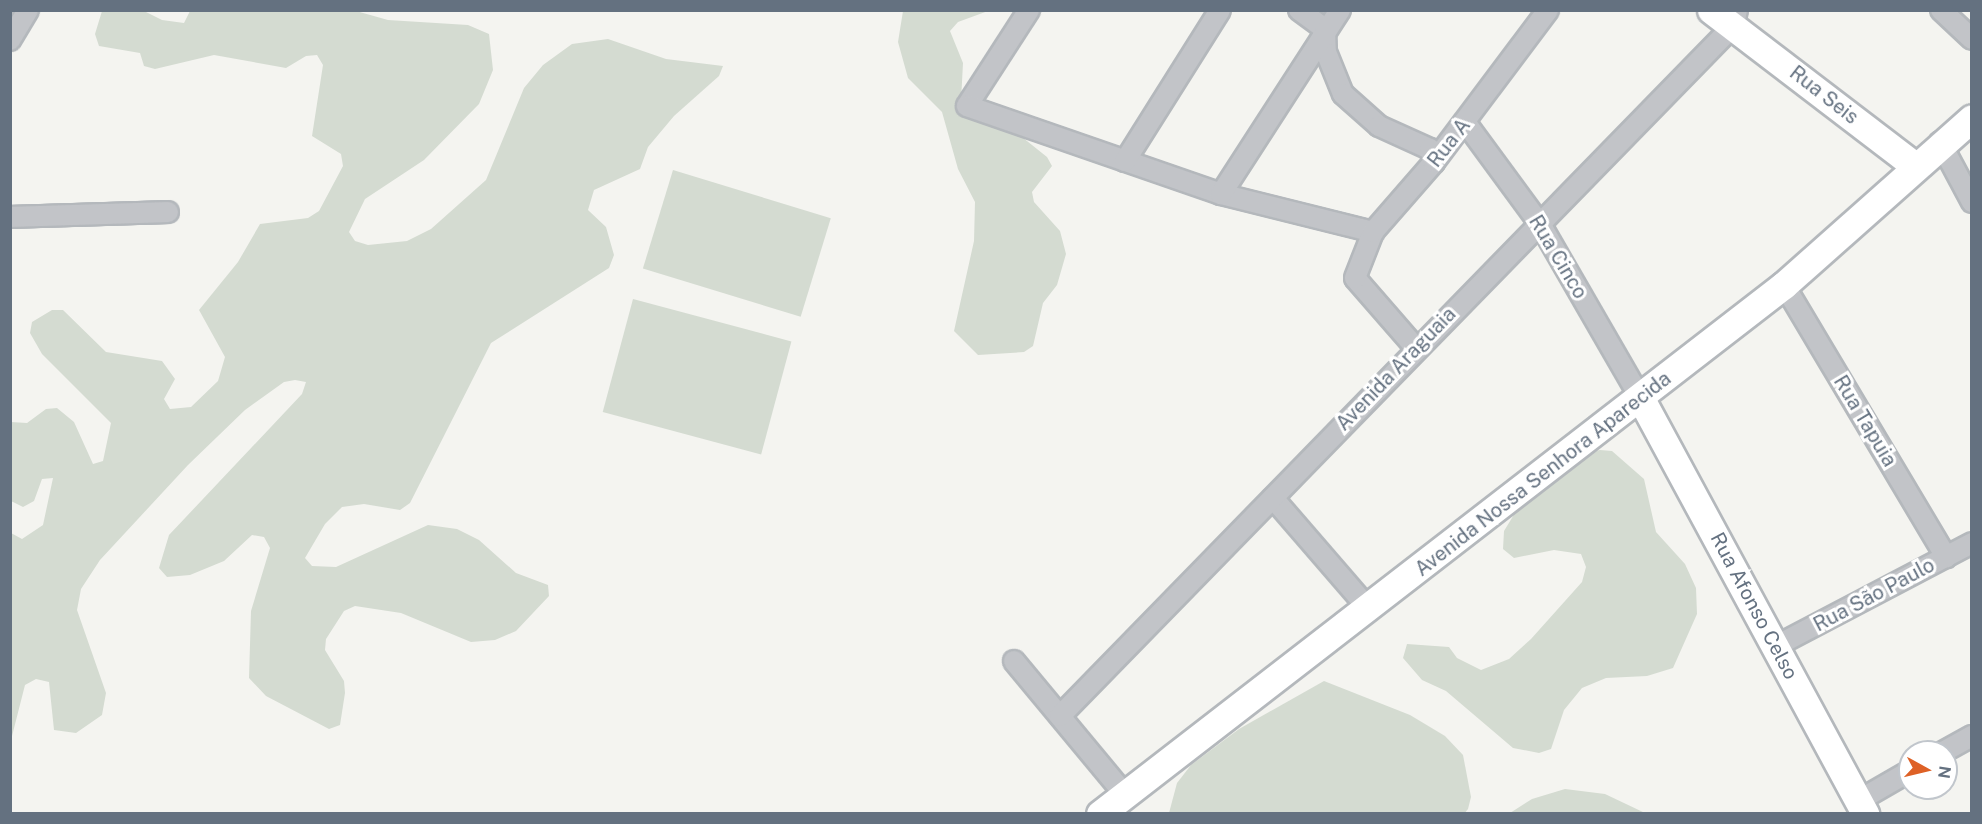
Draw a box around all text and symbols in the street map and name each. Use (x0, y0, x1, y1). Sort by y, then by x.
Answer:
street label: Rua Seis (1785, 61, 1863, 129)
street label: Rua A (1423, 114, 1475, 172)
street label: Rua Cinco (1524, 211, 1592, 303)
street label: Avenida Araguaia (1331, 302, 1461, 436)
street label: Avenida Nossa Senhora Aparecida (1410, 367, 1676, 581)
street label: Rua Tapuia (1828, 371, 1902, 471)
street label: Rua Afonso Celso (1705, 528, 1803, 684)
street label: Rua São Paulo (1809, 553, 1939, 637)
north arrow (1898, 740, 1958, 800)
text: N (1934, 765, 1955, 780)

